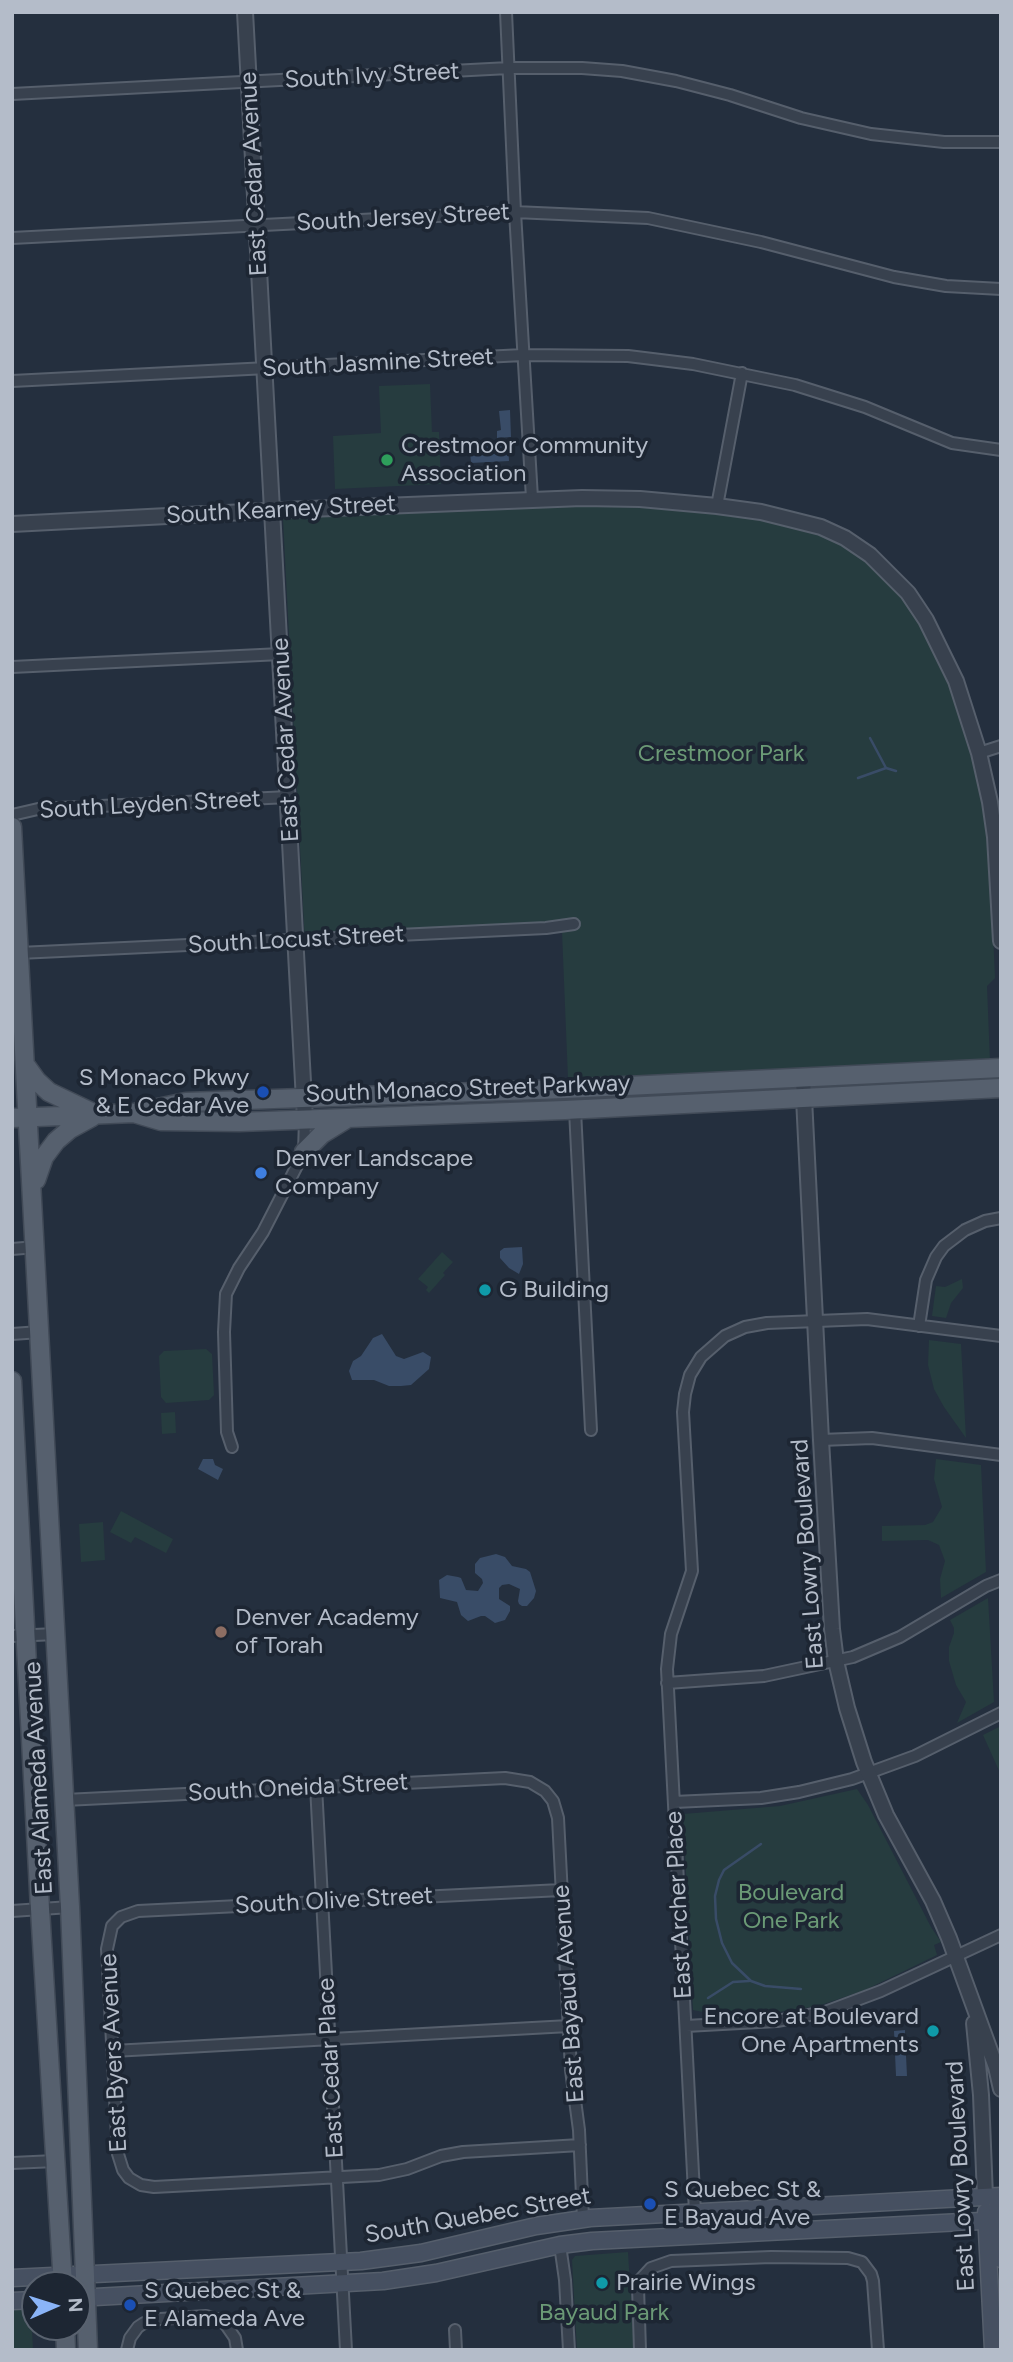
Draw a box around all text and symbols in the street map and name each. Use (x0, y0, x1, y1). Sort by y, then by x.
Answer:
street label: South Ivy Street (284, 57, 460, 95)
street label: East Cedar Avenue (234, 71, 274, 277)
street label: South Jersey Street (296, 198, 510, 238)
street label: South Jasmine Street (261, 343, 495, 383)
place label: Crestmoor Community Association (401, 432, 648, 488)
marker: Crestmoor Community Association (379, 452, 395, 468)
street label: South Kearney Street (165, 490, 397, 530)
street label: East Cedar Avenue (266, 637, 306, 843)
park label: Crestmoor Park (638, 740, 804, 768)
street label: South Leyden Street (39, 785, 261, 825)
street label: South Locust Street (187, 920, 405, 960)
place label: S Monaco Pkwy & E Cedar Ave (79, 1064, 249, 1120)
street label: South Monaco Street Parkway (305, 1069, 631, 1109)
marker: S Monaco Pkwy & E Cedar Ave (255, 1084, 271, 1100)
place label: Denver Landscape Company (275, 1145, 473, 1201)
marker: Denver Landscape Company (253, 1165, 269, 1181)
place label: G Building (499, 1276, 609, 1304)
marker: G Building (477, 1282, 493, 1298)
street label: East Lowry Boulevard (786, 1438, 830, 1670)
place label: Denver Academy of Torah (235, 1604, 419, 1660)
marker: Denver Academy of Torah (213, 1624, 229, 1640)
street label: East Alameda Avenue (19, 1661, 59, 1895)
street label: South Oneida Street (187, 1768, 409, 1808)
street label: East Archer Place (660, 1810, 698, 2000)
park label: Boulevard One Park (738, 1879, 844, 1935)
street label: South Olive Street (234, 1881, 434, 1921)
street label: East Bayaud Avenue (547, 1884, 591, 2104)
street label: East Byers Avenue (94, 1953, 134, 2153)
street label: East Cedar Place (312, 1977, 350, 2159)
place label: Encore at Boulevard One Apartments (703, 2003, 919, 2059)
marker: Encore at Boulevard One Apartments (925, 2023, 941, 2039)
street label: East Lowry Boulevard (941, 2060, 981, 2292)
place label: S Quebec St & E Bayaud Ave (664, 2176, 821, 2232)
street label: South Quebec Street (363, 2182, 593, 2250)
marker: S Quebec St & E Bayaud Ave (642, 2196, 658, 2212)
place label: Prairie Wings (616, 2269, 756, 2297)
north arrow (21, 2271, 91, 2341)
marker: Prairie Wings (594, 2275, 610, 2291)
place label: S Quebec St & E Alameda Ave (144, 2277, 305, 2333)
text: N (64, 2297, 87, 2313)
marker: S Quebec St & E Alameda Ave (122, 2297, 138, 2313)
park label: Bayaud Park (539, 2299, 669, 2327)

